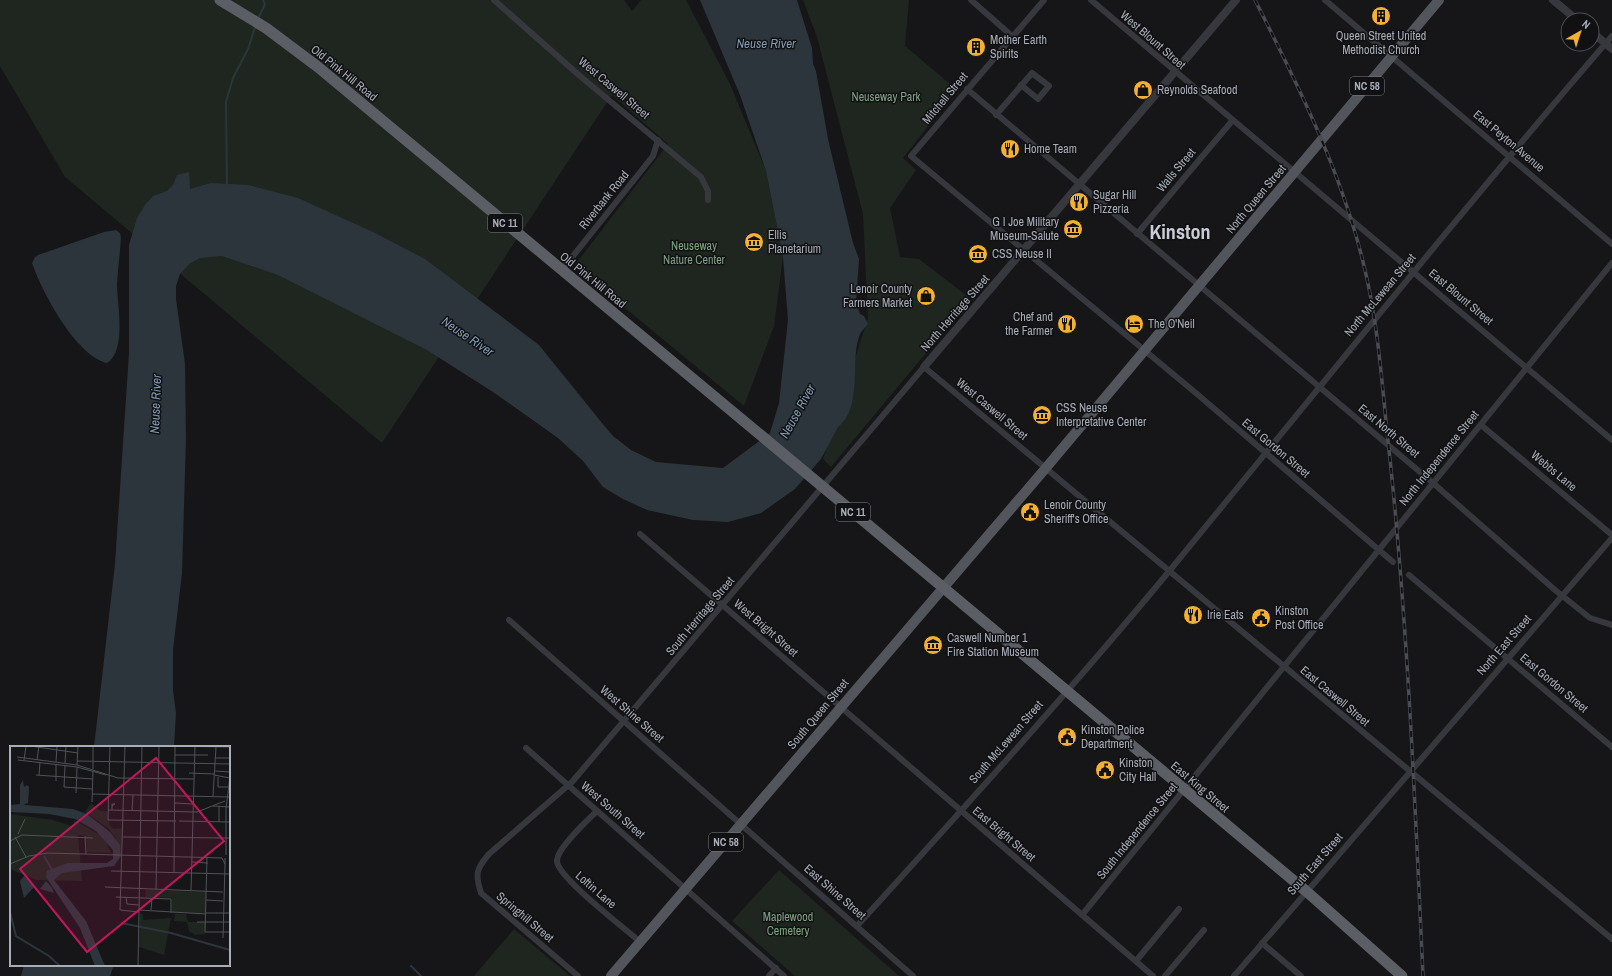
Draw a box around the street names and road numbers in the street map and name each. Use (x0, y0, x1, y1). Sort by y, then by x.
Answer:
street label: West Blount Street (1117, 7, 1189, 73)
street label: Old Pink Hill Road (308, 41, 380, 105)
street label: West Caswell Street (575, 53, 653, 123)
street label: Mitchell Street (919, 69, 972, 127)
road number: NC 58 (1350, 77, 1384, 95)
street label: East Peyton Avenue (1470, 106, 1548, 176)
street label: Walls Street (1153, 144, 1199, 195)
street label: North Queen Street (1222, 161, 1290, 237)
street label: Riverbank Road (575, 167, 633, 233)
road number: NC 11 (488, 214, 522, 232)
street label: Old Pink Hill Road (557, 248, 629, 312)
street label: North McLewean Street (1341, 250, 1420, 340)
street label: East Blount Street (1425, 265, 1497, 329)
street label: North Herritage Street (917, 271, 993, 355)
street label: West Caswell Street (953, 374, 1031, 444)
street label: East North Street (1355, 401, 1423, 462)
street label: North Independence Street (1396, 407, 1483, 509)
street label: East Gordon Street (1239, 415, 1314, 481)
street label: Webbs Lane (1528, 447, 1580, 495)
road number: NC 11 (836, 503, 870, 521)
street label: South Herritage Street (662, 573, 738, 659)
street label: West Bright Street (730, 596, 802, 661)
street label: North East Street (1473, 611, 1535, 679)
street label: East Gordon Street (1517, 650, 1592, 716)
street label: East Caswell Street (1297, 662, 1373, 730)
street label: South Queen Street (784, 675, 852, 752)
street label: West Shine Street (597, 682, 668, 746)
street label: South McLewean Street (966, 697, 1047, 787)
street label: East King Street (1167, 758, 1233, 816)
street label: West South Street (578, 778, 649, 842)
street label: South Independence Street (1093, 779, 1181, 883)
street label: East Bright Street (969, 803, 1039, 865)
street label: South East Street (1284, 829, 1347, 898)
road number: NC 58 (709, 833, 743, 851)
street label: East Shine Street (801, 861, 870, 924)
street label: Loftin Lane (572, 868, 620, 912)
street label: Springhill Street (493, 888, 557, 946)

